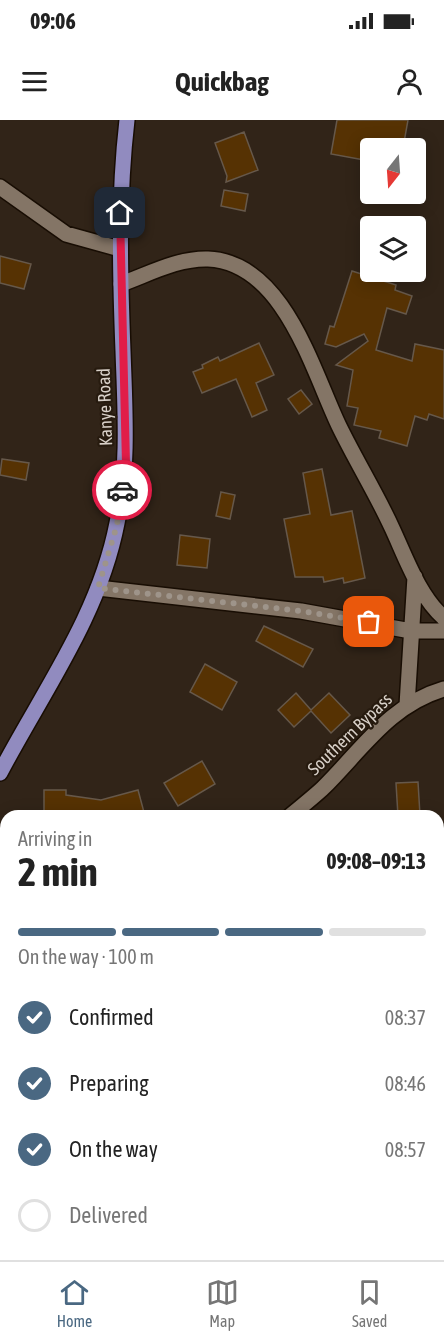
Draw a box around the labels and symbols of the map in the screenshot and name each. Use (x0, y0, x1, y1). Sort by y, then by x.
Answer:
north arrow (360, 138, 426, 204)
pin (94, 187, 145, 238)
street label: Kanye Road (93, 368, 116, 446)
courier (92, 460, 152, 520)
pin (343, 596, 394, 647)
street label: Southern Bypass (303, 688, 396, 779)

